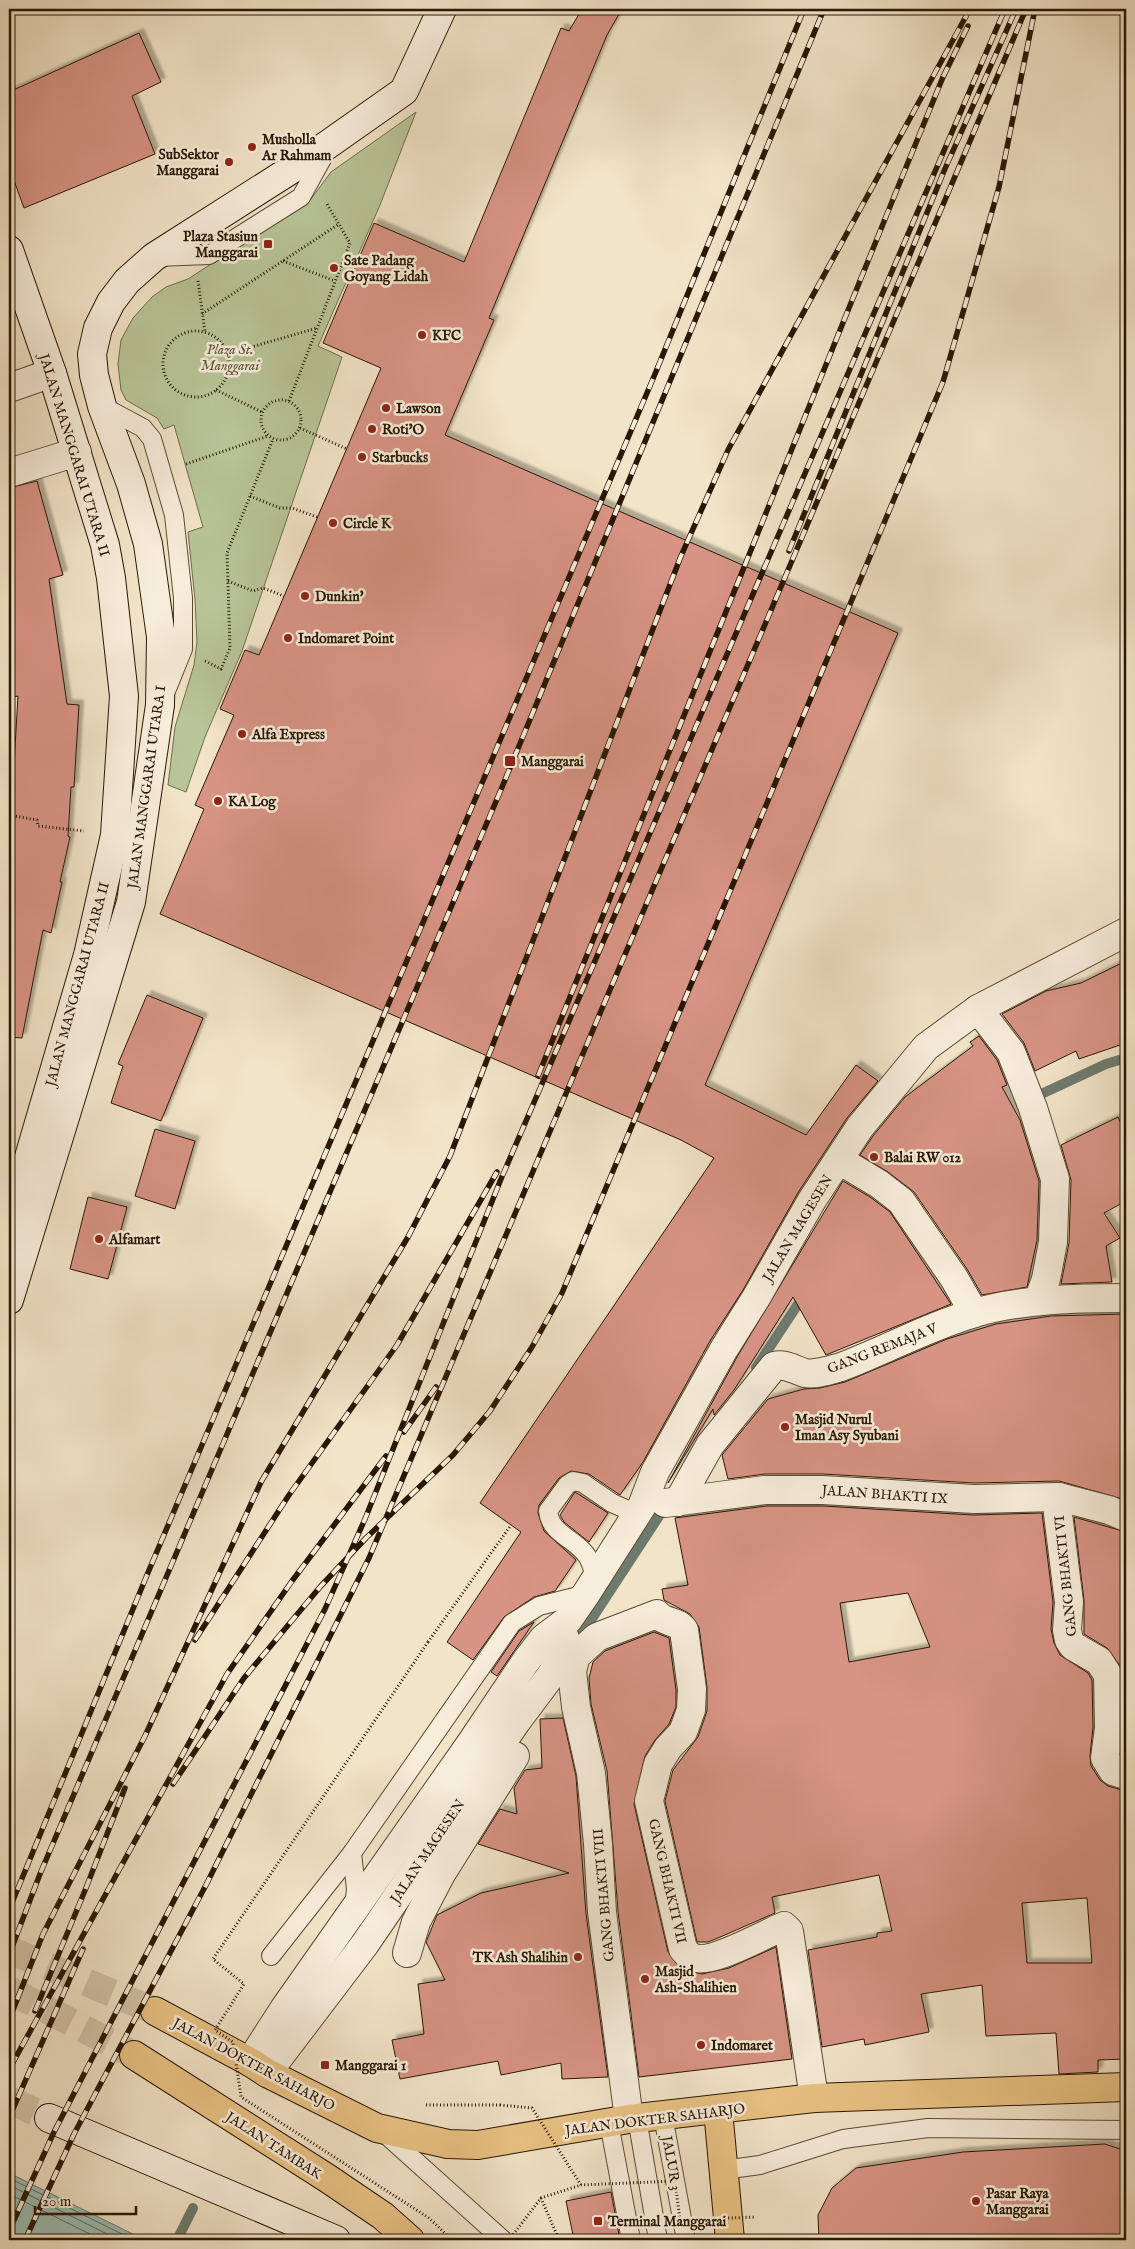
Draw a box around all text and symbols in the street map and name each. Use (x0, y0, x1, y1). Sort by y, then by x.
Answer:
place label: Musholla Ar Rahmam (261, 131, 332, 165)
marker: Musholla Ar Rahmam (246, 141, 258, 153)
place label: SubSektor Manggarai (156, 146, 220, 180)
marker: SubSektor Manggarai (223, 156, 235, 168)
place label: Plaza Stasiun Manggarai (183, 228, 259, 262)
marker: Plaza Stasiun Manggarai (262, 238, 274, 250)
place label: Sate Padang Goyang Lidah (344, 252, 429, 286)
marker: Sate Padang Goyang Lidah (328, 262, 340, 274)
place label: KFC (432, 327, 461, 345)
marker: KFC (416, 329, 428, 341)
park label: Plaza St. Manggarai (201, 341, 260, 376)
street label: JALAN MANGGARAI UTARA II (34, 350, 114, 559)
place label: Lawson (396, 400, 441, 418)
marker: Lawson (380, 402, 392, 414)
place label: Roti'O (382, 421, 425, 439)
marker: Roti'O (366, 423, 378, 435)
place label: Starbucks (372, 449, 428, 467)
marker: Starbucks (356, 451, 368, 463)
place label: Circle K (343, 515, 392, 533)
marker: Circle K (327, 517, 339, 529)
place label: Dunkin' (315, 588, 364, 606)
marker: Dunkin' (299, 590, 311, 602)
place label: Indomaret Point (298, 630, 394, 648)
marker: Indomaret Point (282, 632, 294, 644)
street label: JALAN MANGGARAI UTARA I (124, 684, 170, 892)
place label: Alfa Express (251, 726, 325, 744)
marker: Alfa Express (236, 728, 248, 740)
place label: Manggarai (521, 753, 584, 771)
marker: Manggarai (503, 754, 517, 768)
place label: KA Log (228, 793, 277, 811)
marker: KA Log (212, 795, 224, 807)
street label: JALAN MANGGARAI UTARA II (41, 880, 114, 1091)
place label: Balai RW 012 (884, 1149, 961, 1167)
marker: Balai RW 012 (868, 1151, 880, 1163)
street label: JALAN MAGESEN (758, 1172, 837, 1287)
place label: Alfamart (108, 1231, 160, 1249)
marker: Alfamart (93, 1233, 105, 1245)
street label: GANG REMAJA V (825, 1319, 941, 1378)
place label: Masjid Nurul Iman Asy Syubani (795, 1411, 899, 1445)
marker: Masjid Nurul Iman Asy Syubani (779, 1421, 791, 1433)
street label: JALAN BHAKTI IX (819, 1481, 949, 1508)
street label: GANG BHAKTI VI (1051, 1514, 1081, 1637)
street label: JALAN MAGESEN (385, 1796, 469, 1909)
street label: GANG BHAKTI VII (644, 1817, 690, 1945)
street label: GANG BHAKTI VIII (589, 1827, 619, 1962)
place label: TK Ash Shalihin (472, 1949, 569, 1967)
marker: TK Ash Shalihin (572, 1951, 584, 1963)
place label: Masjid Ash-Shalihien (654, 1963, 737, 1997)
marker: Masjid Ash-Shalihien (639, 1973, 651, 1985)
street label: JALAN DOKTER SAHARJO (168, 2013, 338, 2116)
place label: Indomaret (711, 2037, 773, 2055)
marker: Indomaret (695, 2039, 707, 2051)
place label: Manggarai 1 (335, 2057, 406, 2075)
marker: Manggarai 1 (319, 2059, 331, 2071)
street label: JALAN DOKTER SAHARJO (562, 2100, 747, 2140)
street label: JALAN TAMBAK (220, 2107, 326, 2184)
street label: JALUR 3 (657, 2132, 685, 2192)
scale bar (35, 2184, 136, 2216)
place label: Pasar Raya Manggarai (986, 2185, 1049, 2219)
text: 20 m (42, 2192, 72, 2211)
marker: Pasar Raya Manggarai (970, 2195, 982, 2207)
place label: Terminal Manggarai (607, 2213, 727, 2231)
marker: Terminal Manggarai (592, 2215, 604, 2227)

